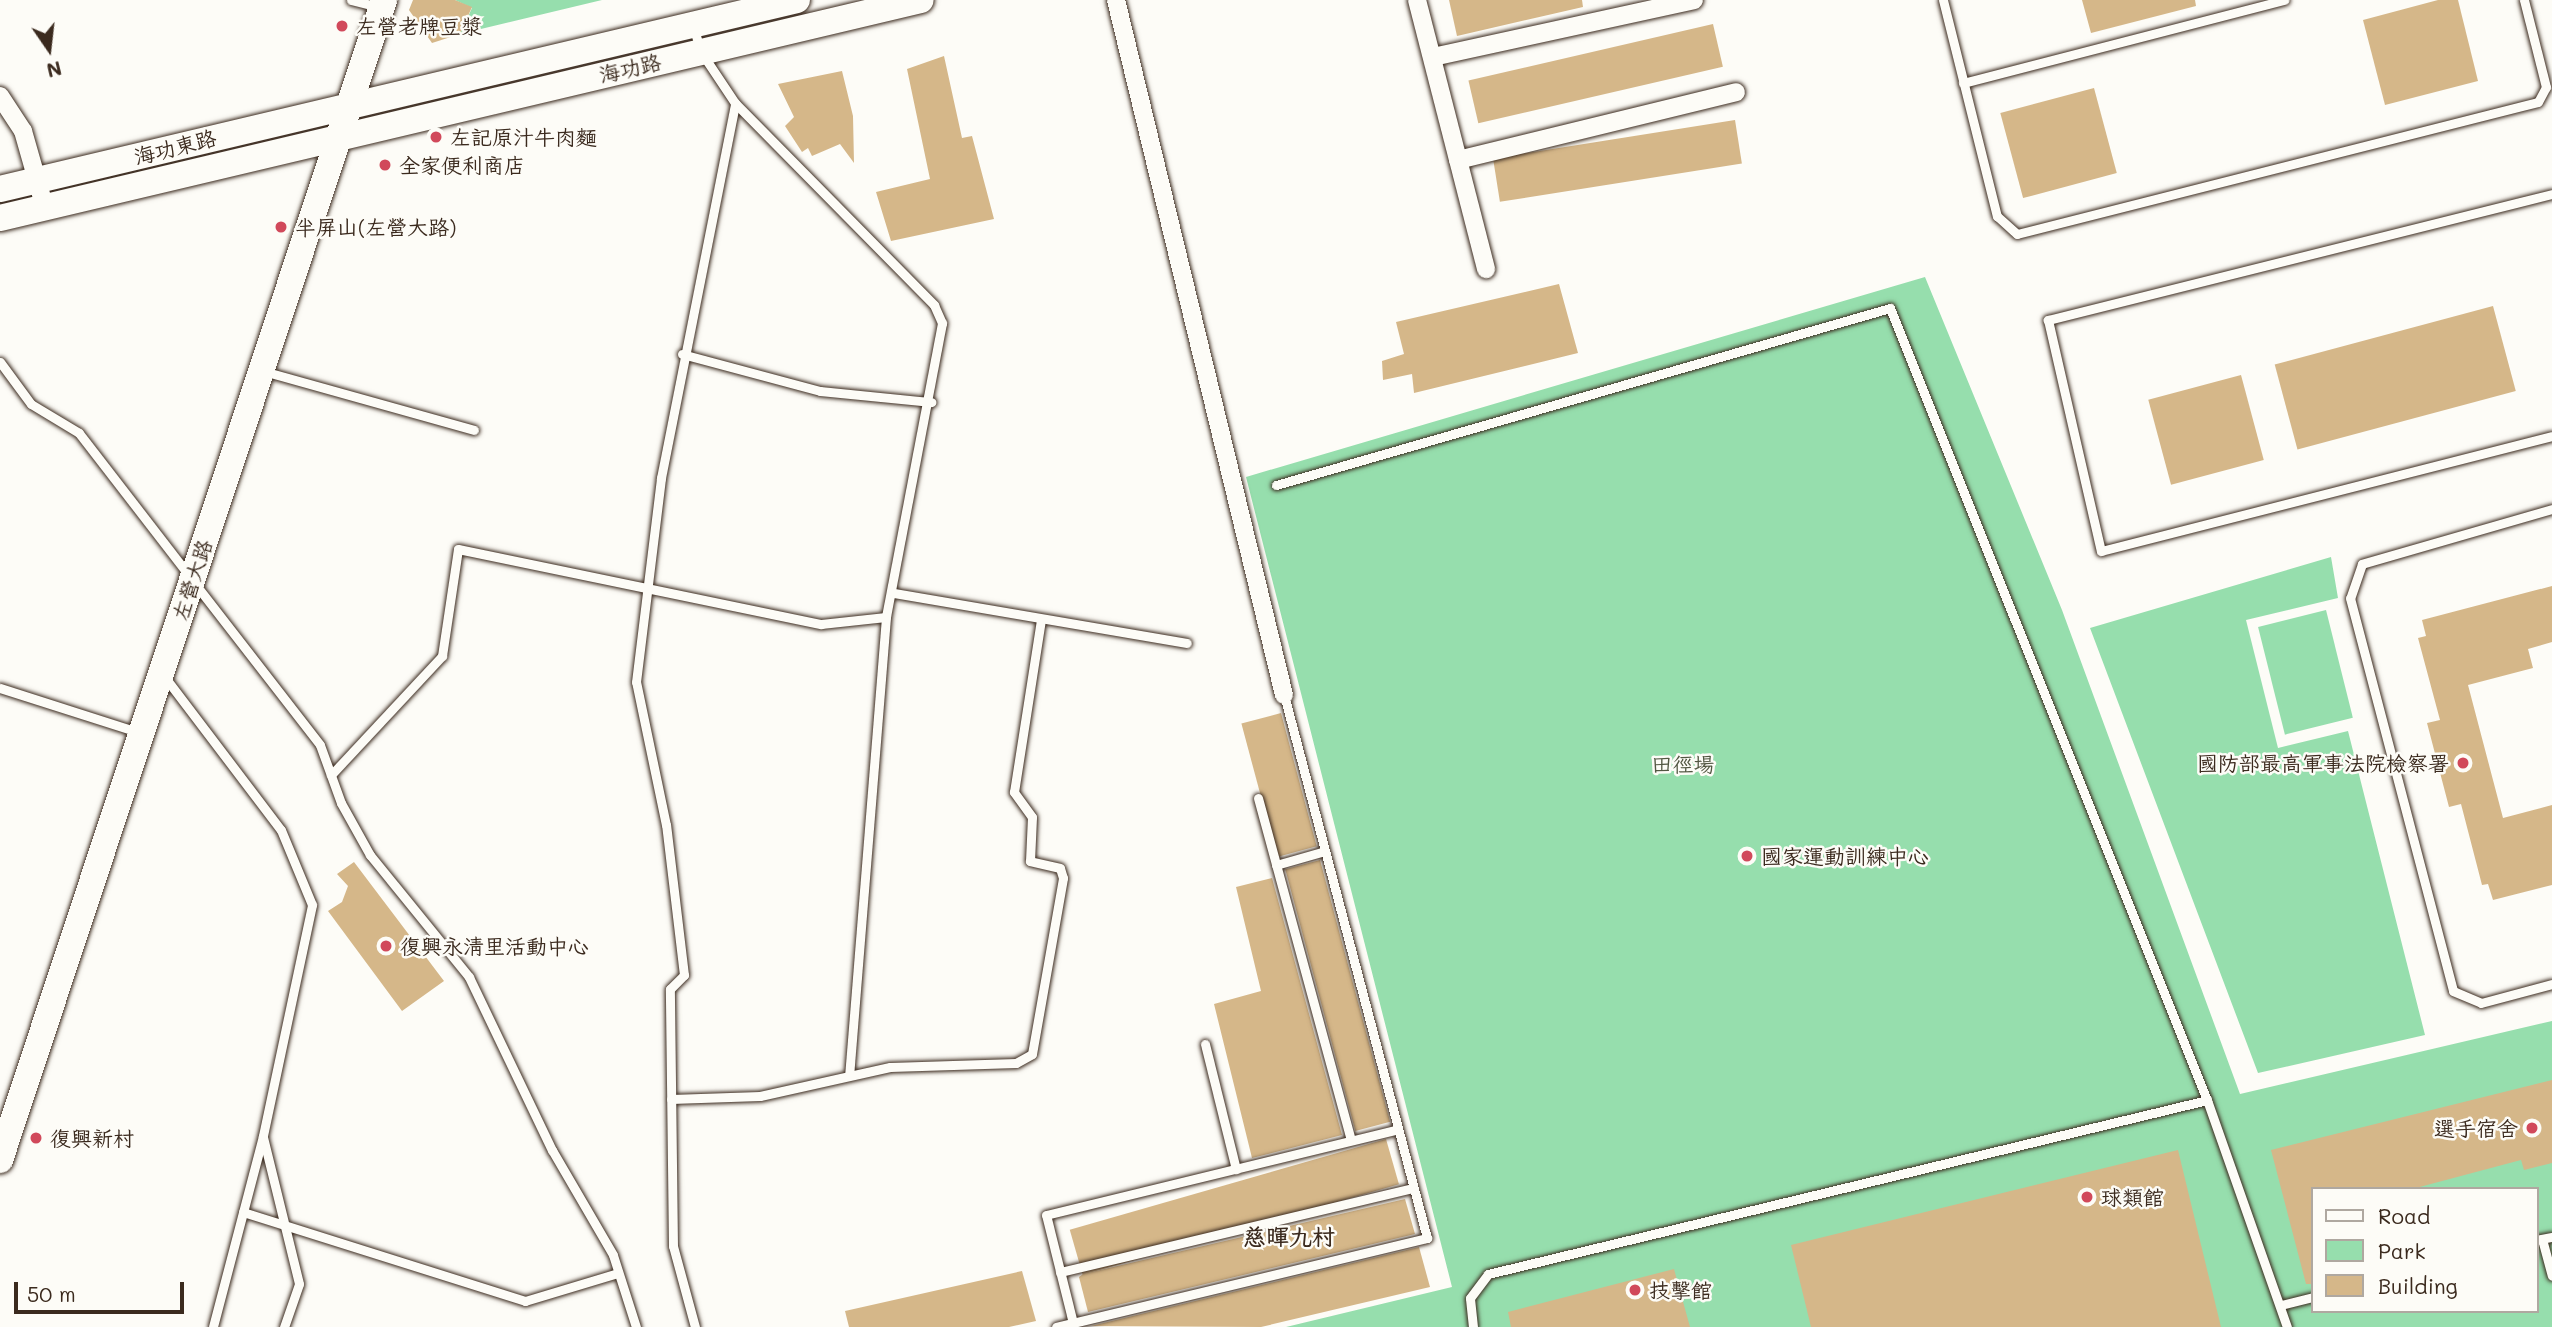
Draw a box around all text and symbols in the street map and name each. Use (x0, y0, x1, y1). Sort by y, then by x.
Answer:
place label: 左營老牌豆漿 (356, 13, 482, 39)
north arrow (14, 14, 84, 84)
marker: 左營老牌豆漿 (334, 18, 350, 34)
street label: 海功路 (596, 49, 664, 87)
text: N (44, 56, 64, 84)
place label: 左記原汁牛肉麵 (450, 124, 597, 150)
street label: 海功東路 (131, 125, 219, 169)
marker: 左記原汁牛肉麵 (428, 129, 444, 145)
place label: 全家便利商店 (399, 152, 525, 178)
marker: 全家便利商店 (377, 157, 393, 173)
place label: 半屏山(左營大路) (295, 214, 456, 240)
marker: 半屏山(左營大路) (273, 219, 289, 235)
street label: 左營大路 (167, 536, 217, 624)
place label: 國防部最高軍事法院檢察署 (2197, 750, 2449, 776)
park label: 田徑場 (1652, 751, 1714, 777)
marker: 國防部最高軍事法院檢察署 (2455, 755, 2471, 771)
place label: 國家運動訓練中心 (1761, 843, 1929, 869)
marker: 國家運動訓練中心 (1739, 848, 1755, 864)
place label: 復興永清里活動中心 (400, 933, 589, 959)
marker: 復興永清里活動中心 (378, 938, 394, 954)
place label: 選手宿舍 (2434, 1115, 2518, 1141)
marker: 選手宿舍 (2524, 1120, 2540, 1136)
place label: 復興新村 (50, 1125, 134, 1151)
marker: 復興新村 (28, 1130, 44, 1146)
place label: 球類館 (2101, 1184, 2164, 1210)
legend (2310, 1187, 2538, 1313)
marker: 球類館 (2079, 1189, 2095, 1205)
text: Road (2378, 1202, 2430, 1229)
district label: 慈暉九村 (1243, 1222, 1335, 1250)
text: Park (2378, 1237, 2426, 1264)
scale bar (18, 1268, 187, 1312)
text: Building (2378, 1272, 2458, 1299)
place label: 技擊館 (1649, 1277, 1712, 1303)
text: 50 m (27, 1280, 76, 1307)
marker: 技擊館 (1627, 1282, 1643, 1298)

